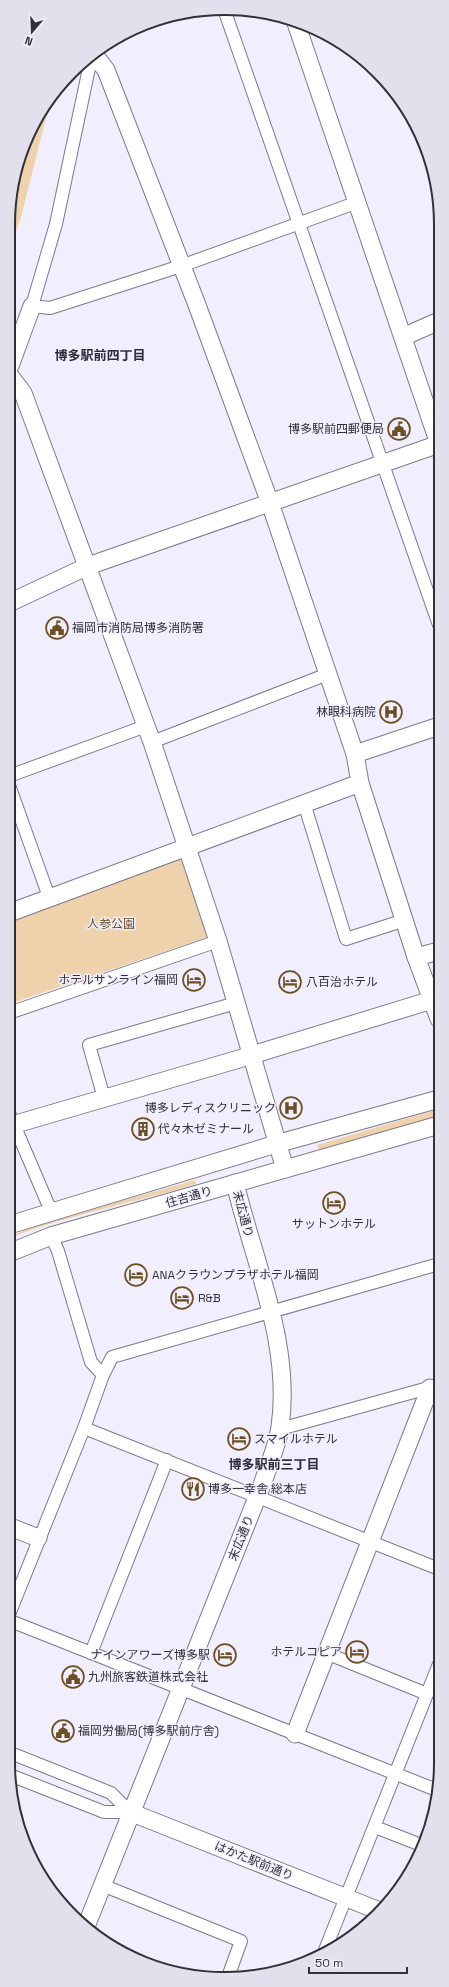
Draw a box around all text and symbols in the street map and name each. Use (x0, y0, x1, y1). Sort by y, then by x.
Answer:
north arrow (12, 12, 52, 52)
text: N (23, 34, 35, 49)
district label: 博多駅前四丁目 (54, 347, 146, 364)
public building icon: 博多駅前四郵便局 (386, 416, 412, 442)
place label: 博多駅前四郵便局 (288, 421, 384, 437)
public building icon: 福岡市消防局博多消防署 (44, 615, 70, 641)
place label: 福岡市消防局博多消防署 (72, 620, 204, 636)
hospital icon: 林眼科病院 (378, 699, 404, 725)
place label: 林眼科病院 (316, 704, 376, 720)
park label: 人参公園 (87, 916, 135, 932)
hotel icon: ホテルサンライン福岡 (181, 967, 207, 993)
hotel icon: 八百治ホテル (277, 969, 303, 995)
place label: ホテルサンライン福岡 (58, 972, 178, 988)
place label: 八百治ホテル (306, 974, 378, 990)
hospital icon: 博多レディスクリニック (278, 1095, 304, 1121)
place label: 博多レディスクリニック (145, 1100, 276, 1116)
building icon: 代々木ゼミナール (130, 1116, 156, 1142)
place label: 代々木ゼミナール (158, 1121, 254, 1137)
street label: 住吉通り (164, 1183, 214, 1211)
street label: 末広通り (229, 1189, 257, 1239)
hotel icon: サットンホテル (321, 1190, 347, 1216)
place label: サットンホテル (292, 1216, 376, 1232)
hotel icon: ANAクラウンプラザホテル福岡 (123, 1262, 149, 1288)
place label: ANAクラウンプラザホテル福岡 (152, 1267, 319, 1283)
hotel icon: R&B (169, 1285, 195, 1311)
place label: R&B (198, 1290, 221, 1306)
hotel icon: スマイルホテル (226, 1426, 252, 1452)
place label: スマイルホテル (254, 1431, 338, 1447)
district label: 博多駅前三丁目 (228, 1456, 320, 1473)
restaurant icon: 博多一幸舎 総本店 (180, 1476, 206, 1502)
place label: 博多一幸舎 総本店 (208, 1481, 307, 1497)
street label: 末広通り (225, 1513, 257, 1563)
hotel icon: ホテルコピア (344, 1639, 370, 1665)
hotel icon: ナインアワーズ博多駅 (212, 1642, 238, 1668)
place label: ホテルコピア (270, 1644, 342, 1660)
place label: ナインアワーズ博多駅 (91, 1647, 210, 1663)
public building icon: 九州旅客鉄道株式会社 (60, 1664, 86, 1690)
place label: 九州旅客鉄道株式会社 (88, 1669, 208, 1685)
public building icon: 福岡労働局(博多駅前庁舎) (50, 1718, 76, 1744)
place label: 福岡労働局(博多駅前庁舎) (78, 1723, 219, 1739)
street label: はかた駅前通り (212, 1838, 296, 1884)
scale bar (309, 1949, 407, 1975)
text: 50 m (315, 1955, 343, 1971)

